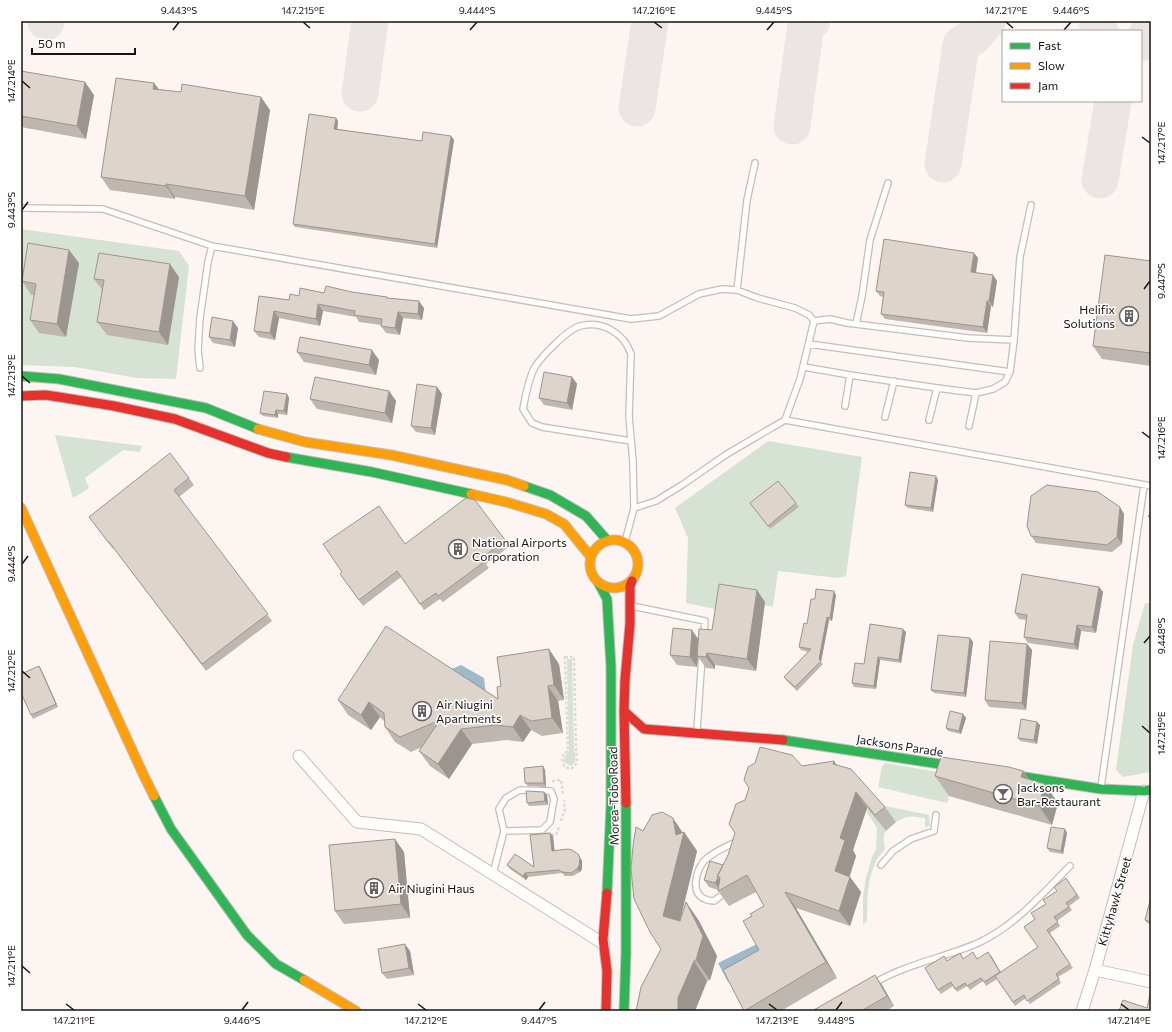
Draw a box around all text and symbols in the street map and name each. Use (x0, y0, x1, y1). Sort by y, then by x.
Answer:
text: 9.443°S (161, 4, 197, 16)
text: 147.215°E (281, 4, 325, 16)
text: 9.444°S (459, 4, 495, 16)
text: 147.216°E (632, 4, 676, 16)
text: 9.445°S (756, 4, 792, 16)
text: 147.217°E (985, 4, 1027, 16)
text: 9.446°S (1053, 4, 1090, 16)
scale bar (32, 30, 135, 56)
legend (1002, 30, 1142, 102)
text: 50 m (38, 36, 66, 50)
text: Fast (1038, 38, 1061, 52)
text: Slow (1038, 58, 1065, 72)
text: 147.214°E (5, 59, 17, 103)
text: Jam (1038, 78, 1058, 93)
text: 147.217°E (1155, 122, 1167, 164)
text: 9.443°S (5, 192, 17, 228)
text: 9.447°S (1155, 263, 1167, 299)
place label: Helifix Solutions (1064, 302, 1116, 330)
building icon: Helifix Solutions (1118, 305, 1140, 327)
text: 147.213°E (5, 354, 17, 398)
text: 147.216°E (1155, 416, 1167, 460)
place label: National Airports Corporation (472, 535, 567, 563)
building icon: National Airports Corporation (447, 538, 469, 560)
text: 9.444°S (5, 546, 17, 582)
text: 9.448°S (1155, 617, 1167, 654)
text: 147.212°E (5, 649, 17, 693)
place label: Air Niugini Apartments (436, 697, 501, 725)
building icon: Air Niugini Apartments (411, 700, 433, 722)
text: 147.215°E (1155, 711, 1167, 755)
street label: Jacksons Parade (856, 731, 944, 760)
street label: Morea-Tobo Road (605, 746, 621, 845)
place label: Jacksons Bar-Restaurant (1017, 780, 1101, 808)
bar icon: Jacksons Bar-Restaurant (992, 783, 1014, 805)
street label: Kittyhawk Street (1095, 855, 1134, 947)
building icon: Air Niugini Haus (363, 877, 385, 899)
place label: Air Niugini Haus (388, 881, 475, 895)
text: 147.211°E (5, 945, 17, 987)
text: 147.211°E (53, 1014, 95, 1026)
text: 9.446°S (224, 1014, 261, 1026)
text: 147.212°E (404, 1014, 448, 1026)
text: 9.447°S (521, 1014, 557, 1026)
text: 147.213°E (755, 1014, 799, 1026)
text: 9.448°S (818, 1014, 855, 1026)
text: 147.214°E (1107, 1014, 1151, 1026)

